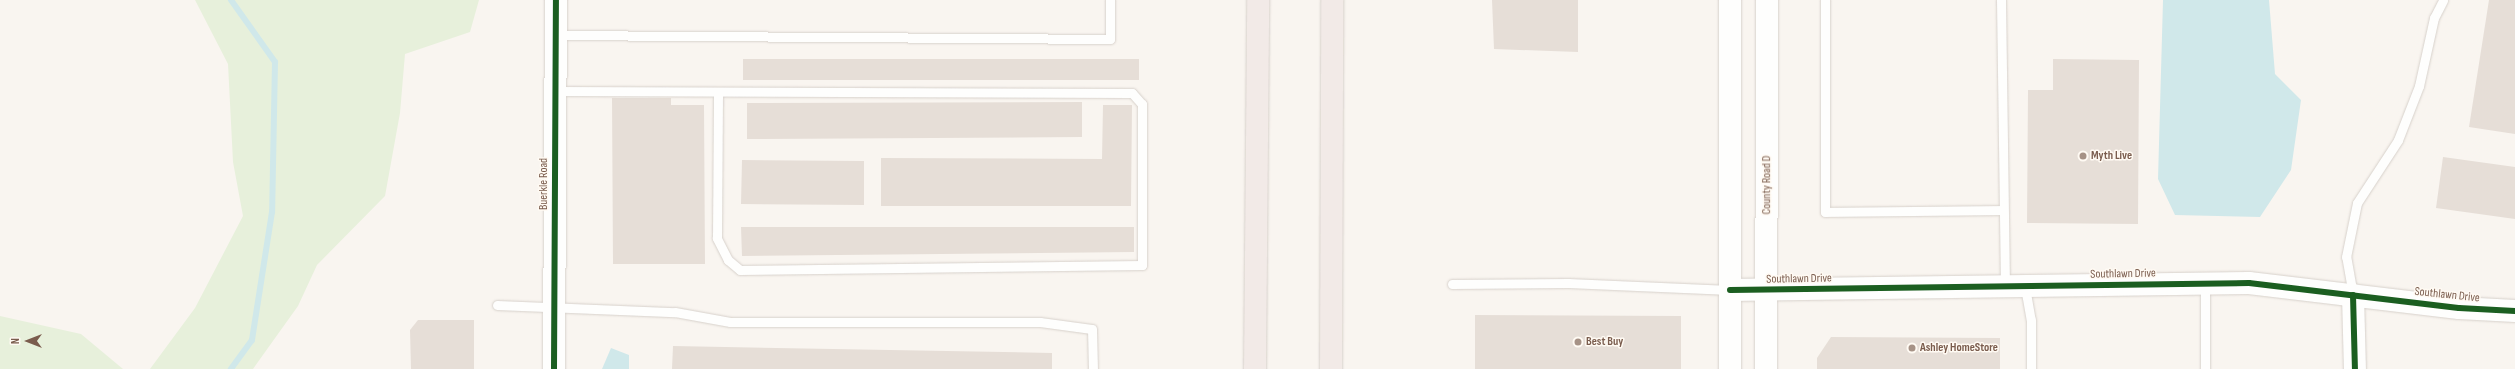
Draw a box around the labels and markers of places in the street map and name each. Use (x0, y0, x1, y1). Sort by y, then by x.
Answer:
place label: Myth Live (2091, 149, 2132, 163)
marker: Myth Live (2078, 151, 2088, 161)
place label: Best Buy (1586, 335, 1623, 349)
marker: Best Buy (1573, 337, 1583, 347)
place label: Ashley HomeStore (1920, 341, 1998, 355)
marker: Ashley HomeStore (1907, 343, 1917, 353)

